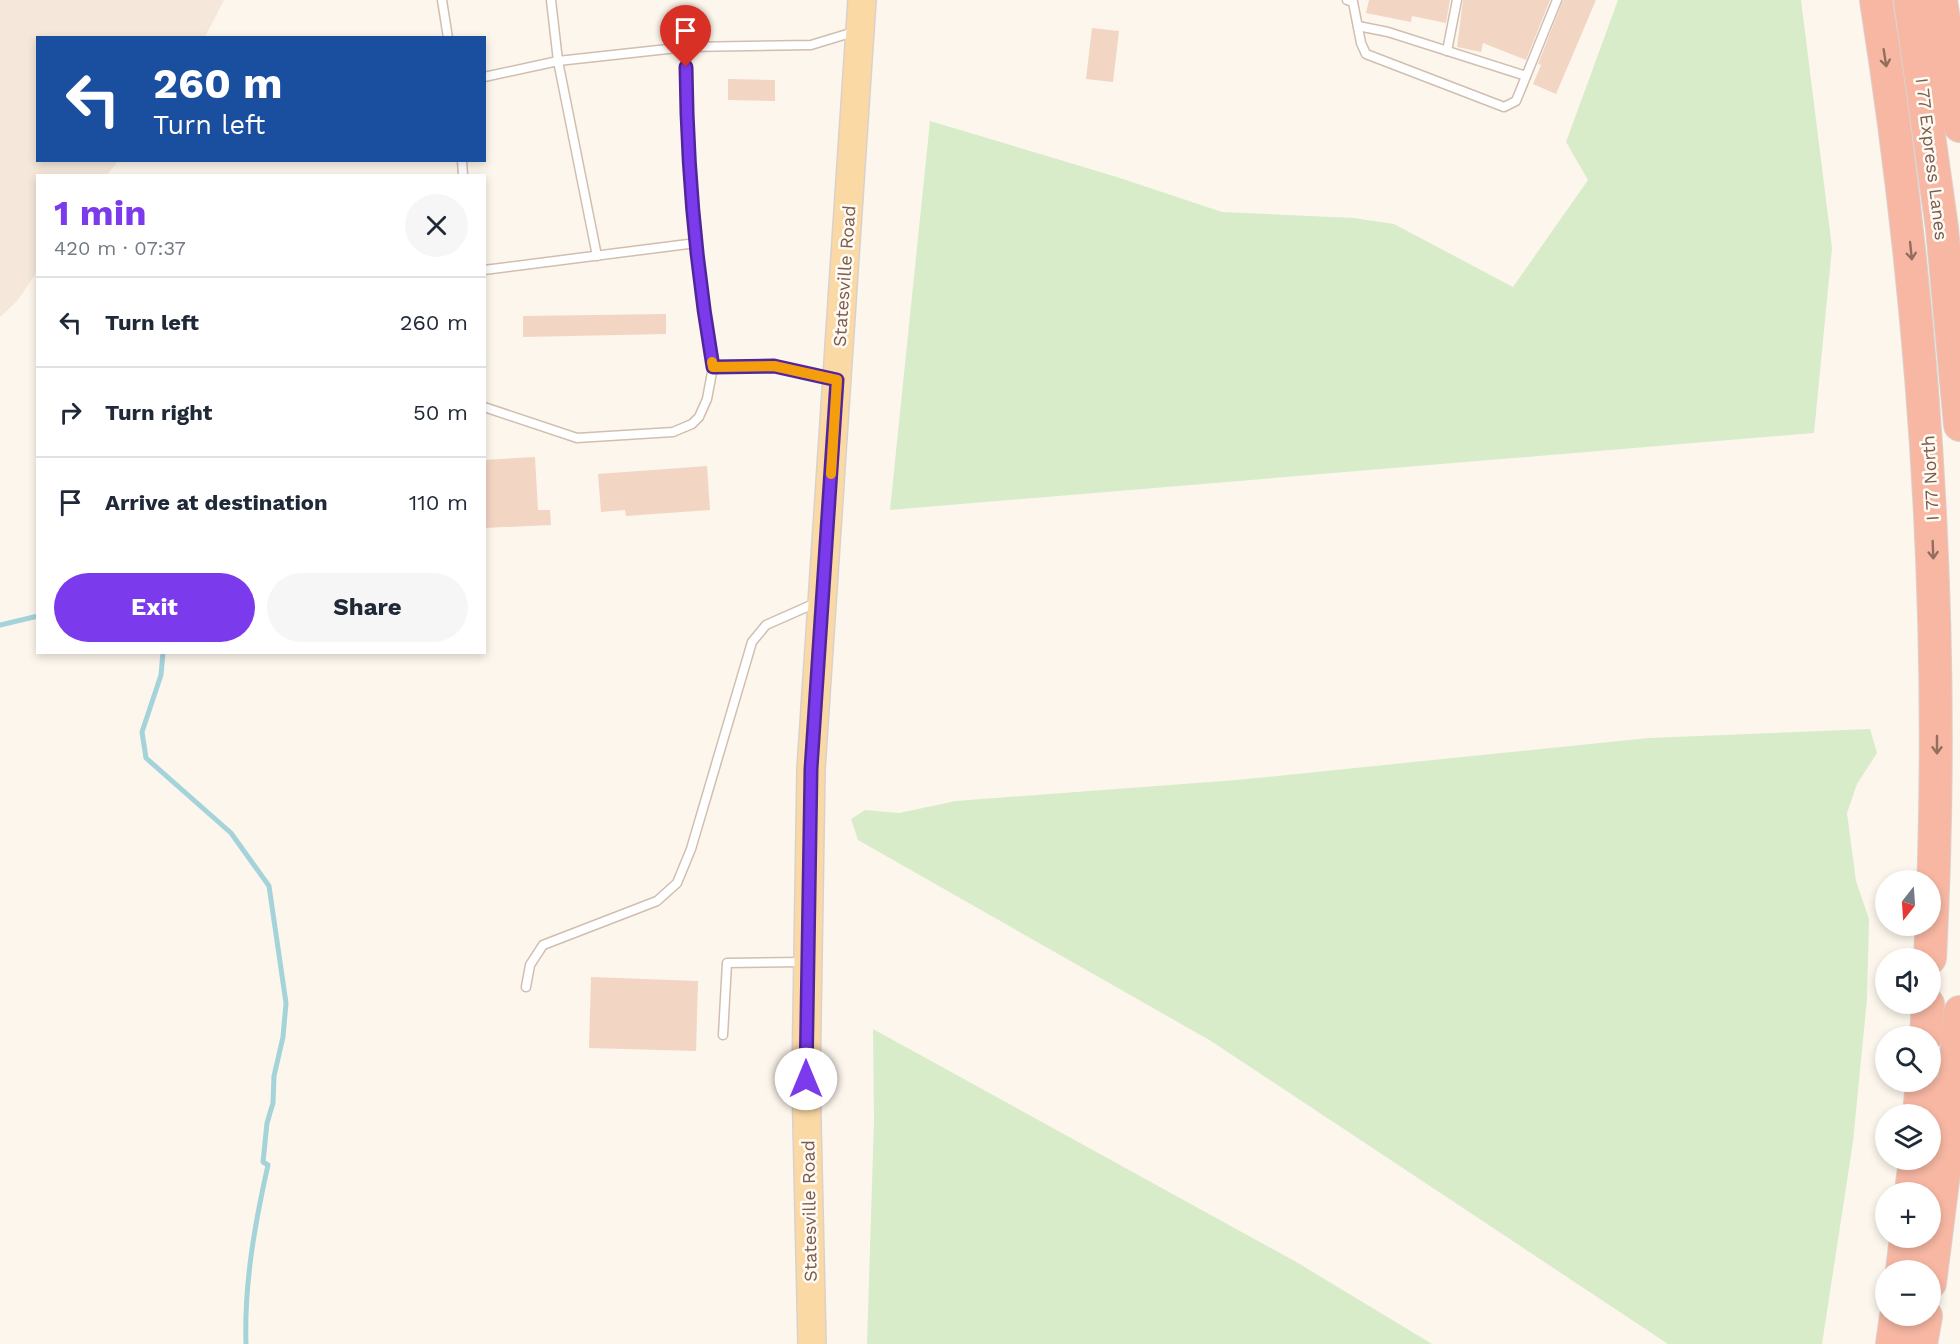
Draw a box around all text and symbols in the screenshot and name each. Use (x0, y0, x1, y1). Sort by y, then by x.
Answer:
pin (660, 5, 711, 67)
icon: arrive (669, 14, 702, 47)
one-way arrow (1879, 47, 1890, 67)
text: 260 m (153, 59, 283, 108)
icon: left (54, 60, 132, 138)
street label: I 77 Express Lanes (1912, 77, 1952, 241)
text: Turn left (153, 109, 265, 141)
text: 1 min (54, 192, 146, 234)
button: close (405, 194, 468, 257)
street label: Statesville Road (829, 205, 859, 347)
text: 420 m · 07:37 (54, 236, 186, 260)
one-way arrow (1905, 241, 1916, 260)
icon: left (54, 306, 87, 339)
text: Turn left (105, 310, 199, 335)
text: 260 m (400, 310, 468, 335)
icon: right (54, 396, 87, 429)
text: Turn right (105, 400, 212, 425)
text: 50 m (413, 400, 468, 425)
street label: I 77 North (1917, 435, 1943, 521)
icon: arrive (54, 486, 87, 519)
text: Arrive at destination (105, 490, 328, 515)
text: 110 m (409, 490, 468, 515)
one-way arrow (1928, 540, 1939, 560)
button: Exit (54, 573, 255, 642)
button: Share (267, 573, 468, 642)
one-way arrow (1931, 735, 1943, 755)
north arrow (1875, 870, 1941, 936)
map controls (1875, 870, 1941, 1326)
button: sound (1875, 948, 1941, 1014)
button: search (1875, 1026, 1941, 1092)
position arrow (774, 1047, 838, 1111)
button: layers (1875, 1104, 1941, 1170)
street label: Statesville Road (797, 1140, 821, 1282)
button: + (1875, 1182, 1941, 1248)
button: − (1875, 1260, 1941, 1326)

